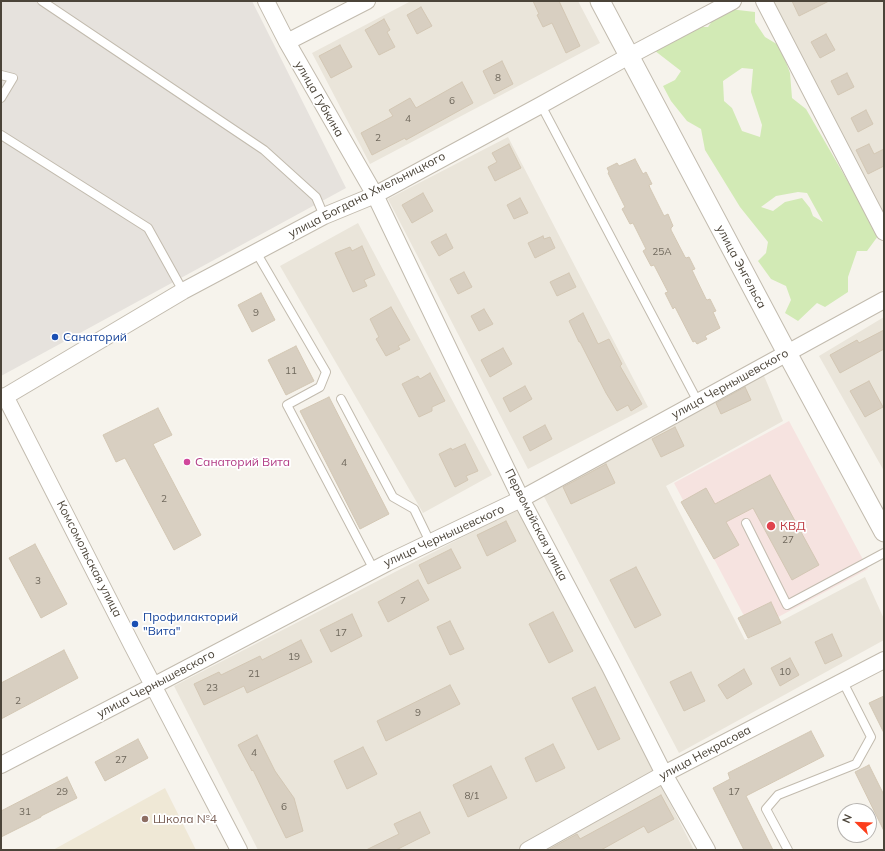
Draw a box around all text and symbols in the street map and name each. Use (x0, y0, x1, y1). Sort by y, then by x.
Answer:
street label: улица Губкина (291, 58, 347, 140)
house number: 8 (495, 72, 501, 84)
house number: 6 (449, 95, 455, 107)
house number: 4 (405, 113, 411, 125)
house number: 2 (375, 132, 381, 144)
street label: улица Богдана Хмельницкого (286, 149, 448, 241)
street label: улица Энгельса (713, 223, 769, 311)
house number: 25А (652, 246, 672, 258)
house number: 9 (253, 307, 259, 319)
place label: Санаторий (63, 330, 127, 344)
marker: Санаторий (50, 332, 60, 342)
street label: улица Чернышевского (669, 346, 791, 422)
house number: 11 (285, 365, 297, 377)
place label: Санаторий Вита (195, 455, 290, 469)
marker: Санаторий Вита (182, 457, 192, 467)
house number: 4 (341, 457, 347, 469)
street label: Первомайская улица (501, 467, 571, 583)
house number: 2 (161, 493, 167, 505)
street label: Комсомольская улица (53, 498, 125, 620)
street label: улица Чернышевского (381, 502, 507, 570)
place label: КВД (780, 519, 806, 533)
marker: КВД (765, 520, 777, 532)
house number: 27 (782, 534, 794, 546)
house number: 3 (35, 575, 41, 587)
house number: 7 (400, 595, 406, 607)
place label: Профилакторий "Вита" (143, 610, 238, 638)
marker: Профилакторий "Вита" (130, 619, 140, 629)
house number: 17 (335, 627, 347, 639)
street label: улица Чернышевского (95, 647, 217, 721)
house number: 19 (288, 651, 300, 663)
house number: 10 (779, 666, 791, 678)
house number: 21 (248, 668, 260, 680)
house number: 23 (206, 682, 218, 694)
house number: 2 (15, 695, 21, 707)
house number: 9 (415, 707, 421, 719)
street label: улица Некрасова (657, 723, 753, 783)
house number: 4 (251, 747, 257, 759)
house number: 27 (115, 754, 127, 766)
house number: 29 (56, 786, 68, 798)
house number: 17 (728, 786, 740, 798)
house number: 8/1 (465, 790, 479, 802)
house number: 6 (281, 801, 287, 813)
north arrow (837, 803, 877, 843)
house number: 31 (19, 806, 31, 818)
place label: Школа №4 (153, 812, 217, 826)
text: N (839, 812, 855, 825)
marker: Школа №4 (140, 814, 150, 824)

